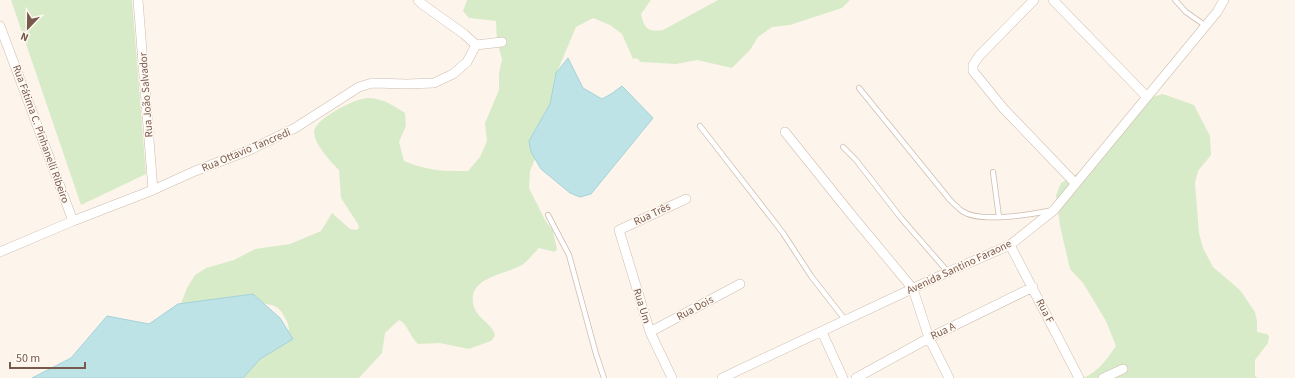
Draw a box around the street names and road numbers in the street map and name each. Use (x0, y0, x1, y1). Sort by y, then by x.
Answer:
street label: Rua João Salvador (136, 52, 156, 138)
street label: Rua Fátima C. Pinhanelli Ribeiro (9, 63, 73, 205)
street label: Rua Ottavio Tancredi (199, 124, 293, 176)
street label: Rua Três (631, 199, 673, 229)
street label: Avenida Santino Faraone (904, 236, 1014, 298)
street label: Rua Um (630, 286, 654, 326)
street label: Rua Dois (674, 292, 717, 324)
street label: Rua F (1033, 296, 1058, 326)
street label: Rua A (928, 319, 958, 343)

